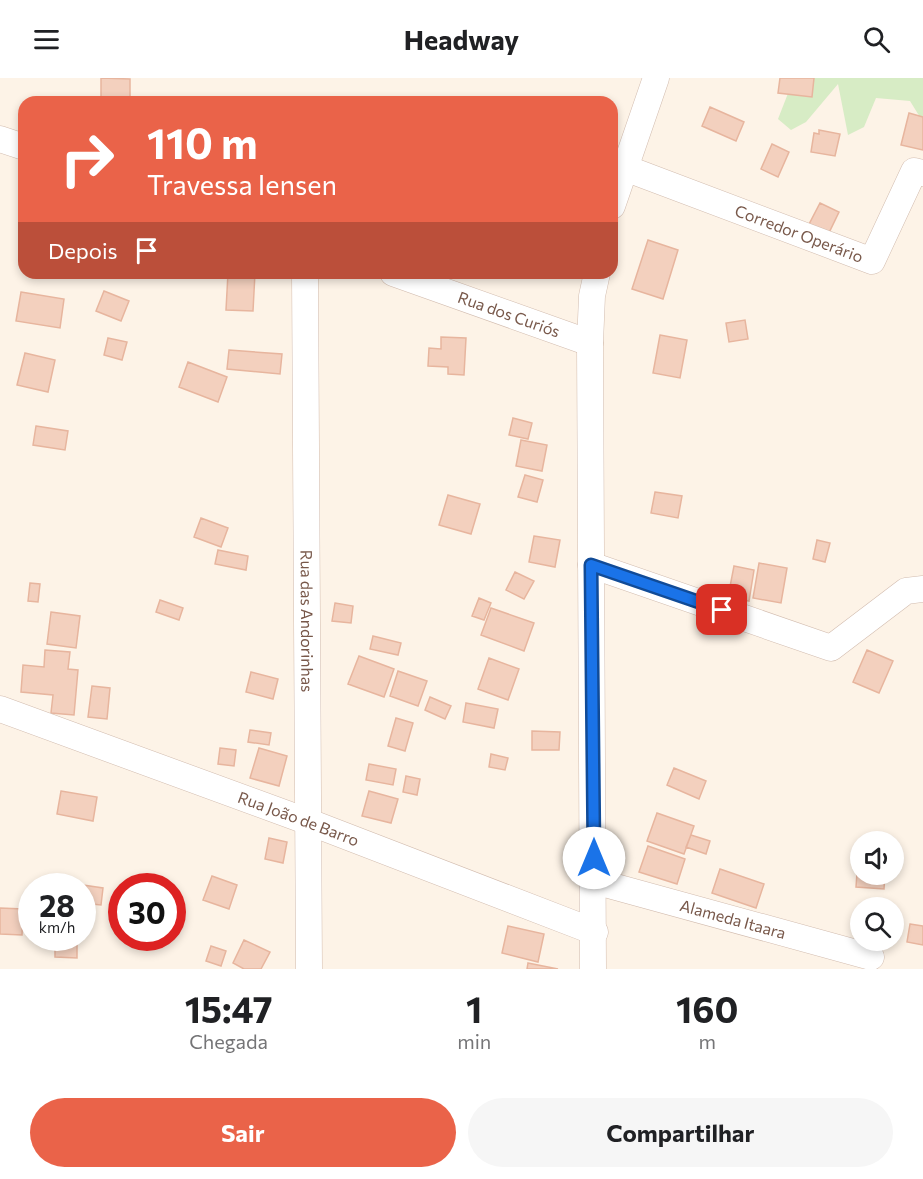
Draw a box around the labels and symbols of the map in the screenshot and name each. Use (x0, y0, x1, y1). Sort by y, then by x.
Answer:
street label: Corredor Operário (733, 200, 866, 266)
street label: Rua dos Curiós (455, 287, 563, 341)
street label: Rua das Andorinhas (298, 550, 317, 692)
pin (696, 584, 747, 635)
street label: Rua João de Barro (236, 787, 362, 849)
position arrow (562, 826, 626, 890)
speed limit sign: 30 (108, 873, 186, 951)
street label: Alameda Itaara (678, 895, 788, 942)

